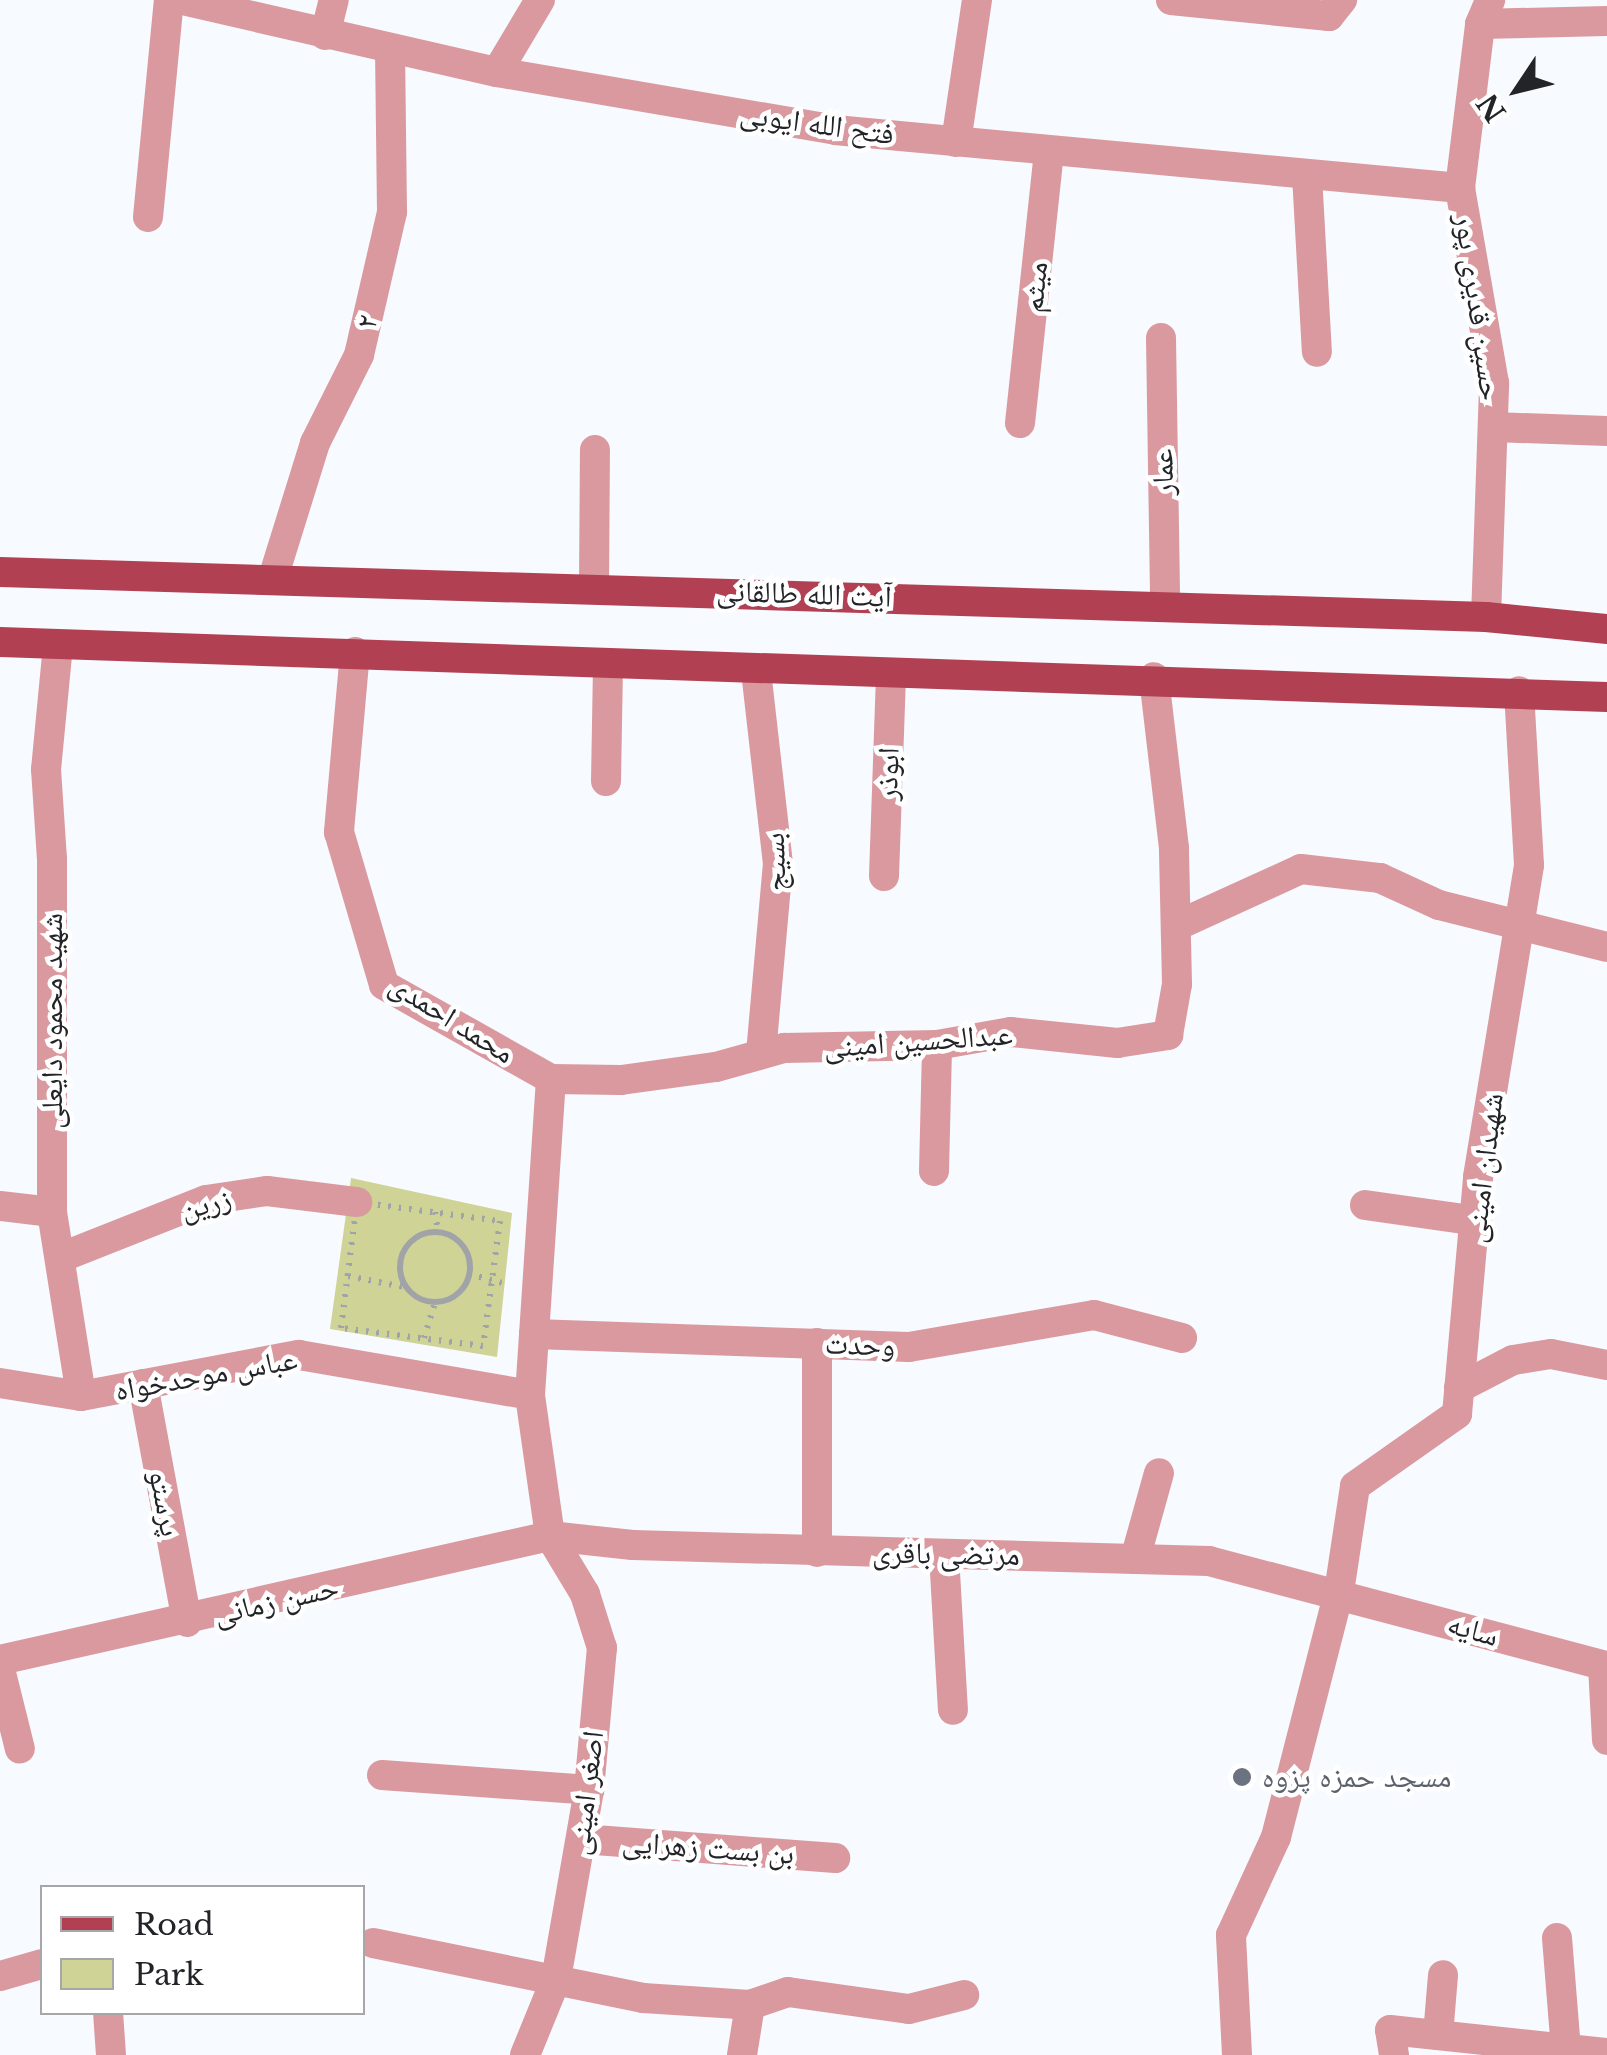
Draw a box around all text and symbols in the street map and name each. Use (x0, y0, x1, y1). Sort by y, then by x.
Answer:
north arrow (1467, 40, 1567, 140)
text: N (1470, 87, 1514, 128)
street label: فتح الله ایوبی (738, 95, 896, 153)
street label: حسین قدیری پور (1447, 211, 1509, 403)
street label: میثم (1014, 260, 1056, 314)
street label: ۲ (348, 311, 386, 333)
street label: عمار (1145, 448, 1181, 496)
street label: آیت الله طالقانی (716, 573, 892, 615)
street label: ابوذر (869, 747, 907, 801)
street label: بسیج (756, 832, 794, 892)
street label: شهید محمود دایعلی (34, 913, 70, 1129)
street label: محمد احمدی (383, 967, 521, 1071)
street label: عبدالحسین امینی (822, 1016, 1014, 1066)
street label: شهیدان امینی (1457, 1091, 1511, 1245)
street label: زرین (177, 1180, 235, 1228)
street label: وحدت (824, 1326, 896, 1364)
street label: عباس موحدخواه (112, 1341, 300, 1409)
street label: پرستو (141, 1467, 189, 1539)
street label: مرتضی باقری (872, 1535, 1020, 1573)
street label: حسن زمانی (210, 1569, 342, 1633)
street label: سایه (1443, 1606, 1503, 1654)
street label: اصغر امینی (561, 1729, 611, 1857)
place label: مسجد حمزه پزوه (1262, 1759, 1452, 1795)
marker: مسجد حمزه پزوه (1231, 1766, 1253, 1788)
street label: بن بست زهرایی (621, 1824, 795, 1872)
legend (40, 1885, 365, 2015)
text: Road (134, 1906, 214, 1943)
text: Park (134, 1956, 204, 1993)

